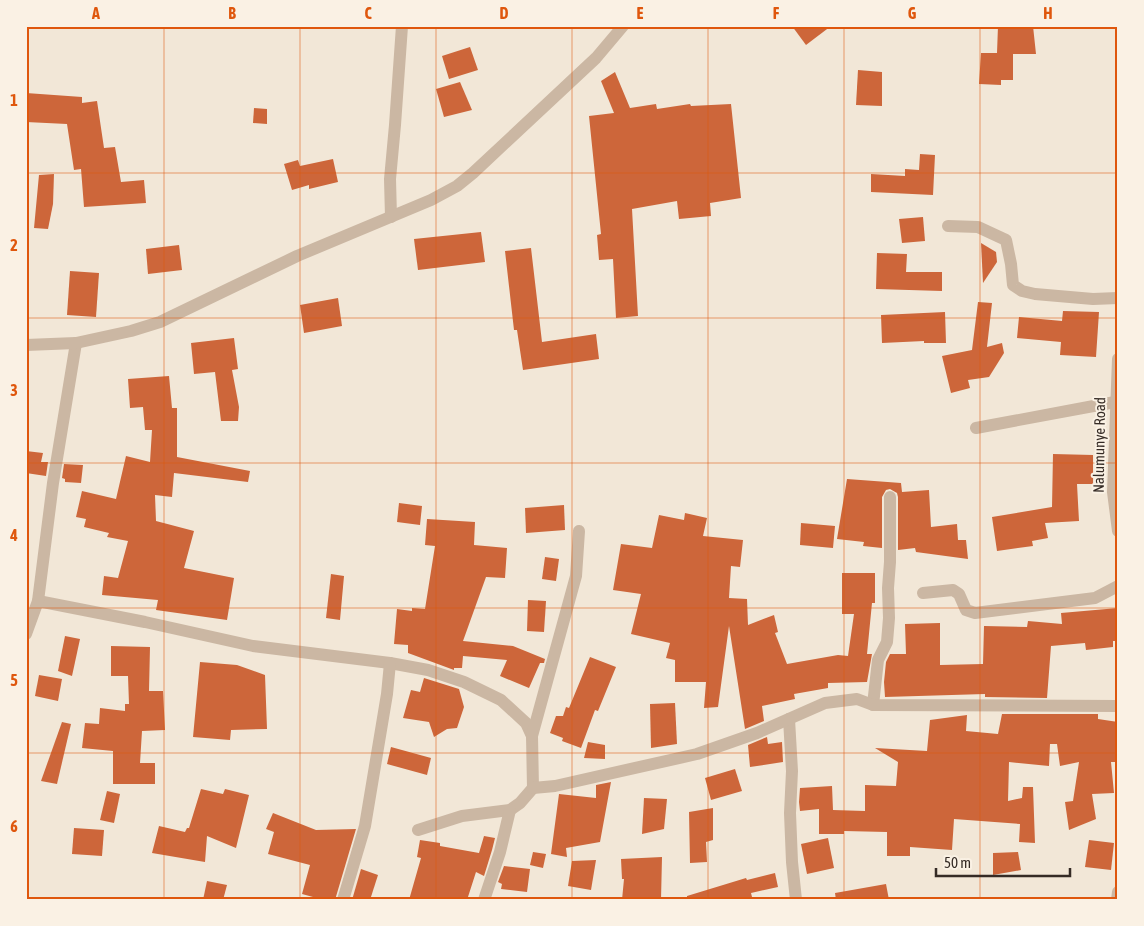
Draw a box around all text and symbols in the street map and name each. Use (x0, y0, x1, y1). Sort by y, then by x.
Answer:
text: A (91, 4, 100, 22)
text: B (228, 4, 236, 22)
text: C (364, 4, 372, 22)
text: D (500, 4, 509, 22)
text: E (637, 4, 644, 22)
text: F (773, 4, 780, 22)
text: G (908, 4, 917, 22)
text: H (1043, 4, 1053, 22)
text: 1 (10, 91, 18, 109)
text: 2 (10, 236, 18, 254)
text: 3 (10, 381, 18, 399)
street label: Nalumunye Road (1090, 397, 1108, 493)
text: 4 (9, 526, 18, 544)
text: 5 (10, 671, 18, 689)
text: 6 (10, 817, 18, 835)
scale bar (936, 846, 1070, 878)
text: 50 m (944, 854, 971, 871)

